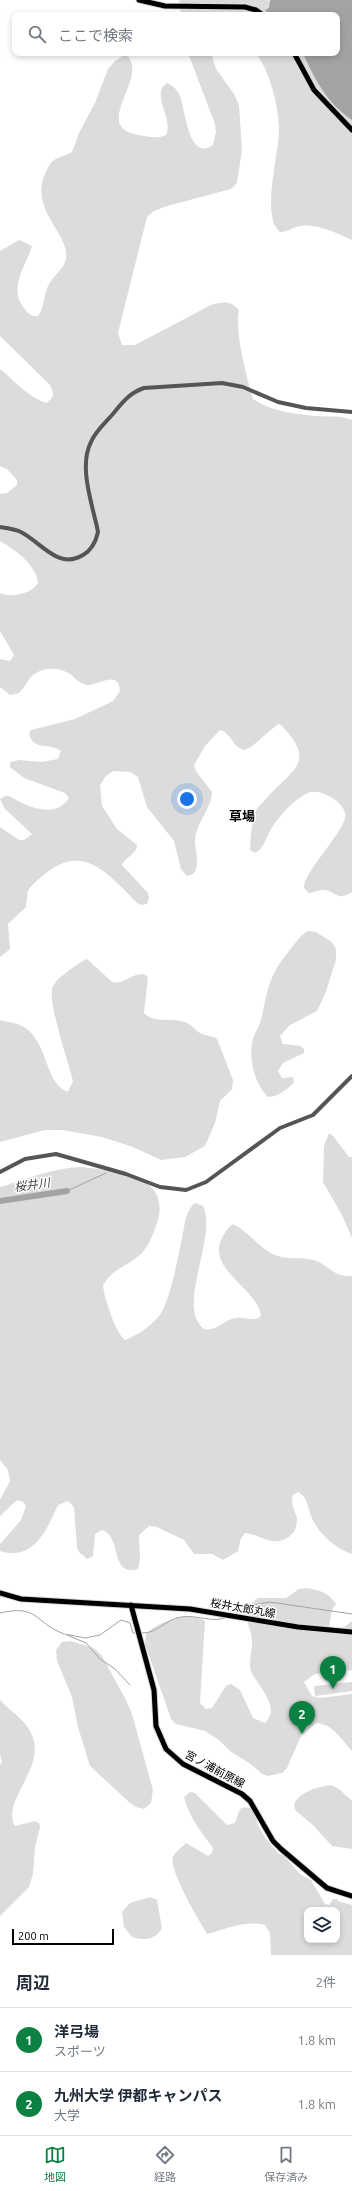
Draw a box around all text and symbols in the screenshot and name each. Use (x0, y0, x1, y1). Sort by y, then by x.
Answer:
search box (12, 12, 340, 56)
icon: search (26, 23, 48, 45)
text: ここで検索 (58, 27, 133, 44)
your location (177, 789, 197, 809)
district label: 草場 (229, 809, 255, 823)
water label: 桜井川 (13, 1175, 53, 1193)
street label: 桜井太郎丸線 (209, 1596, 277, 1620)
pin: 1 (320, 1656, 346, 1689)
pin: 2 (289, 1701, 315, 1734)
street label: 宮ノ浦前原線 (183, 1748, 247, 1790)
map controls (304, 1907, 340, 1943)
button: layers (304, 1907, 340, 1943)
scale bar (12, 1927, 114, 1946)
text: 200 m (18, 1930, 49, 1942)
text: 周辺 (16, 1973, 50, 1992)
text: 2件 (316, 1975, 336, 1989)
text: 洋弓場 (54, 2023, 99, 2040)
text: 1 (25, 2033, 33, 2047)
text: 1.8 km (297, 2033, 336, 2047)
text: スポーツ (54, 2044, 106, 2058)
text: 九州大学 伊都キャンパス (54, 2087, 223, 2104)
text: 2 (25, 2097, 33, 2111)
text: 1.8 km (297, 2097, 336, 2111)
text: 大学 (54, 2108, 80, 2122)
tab: 地図 (44, 2144, 66, 2184)
tab: 経路 (154, 2144, 176, 2184)
tab: 保存済み (264, 2144, 308, 2184)

